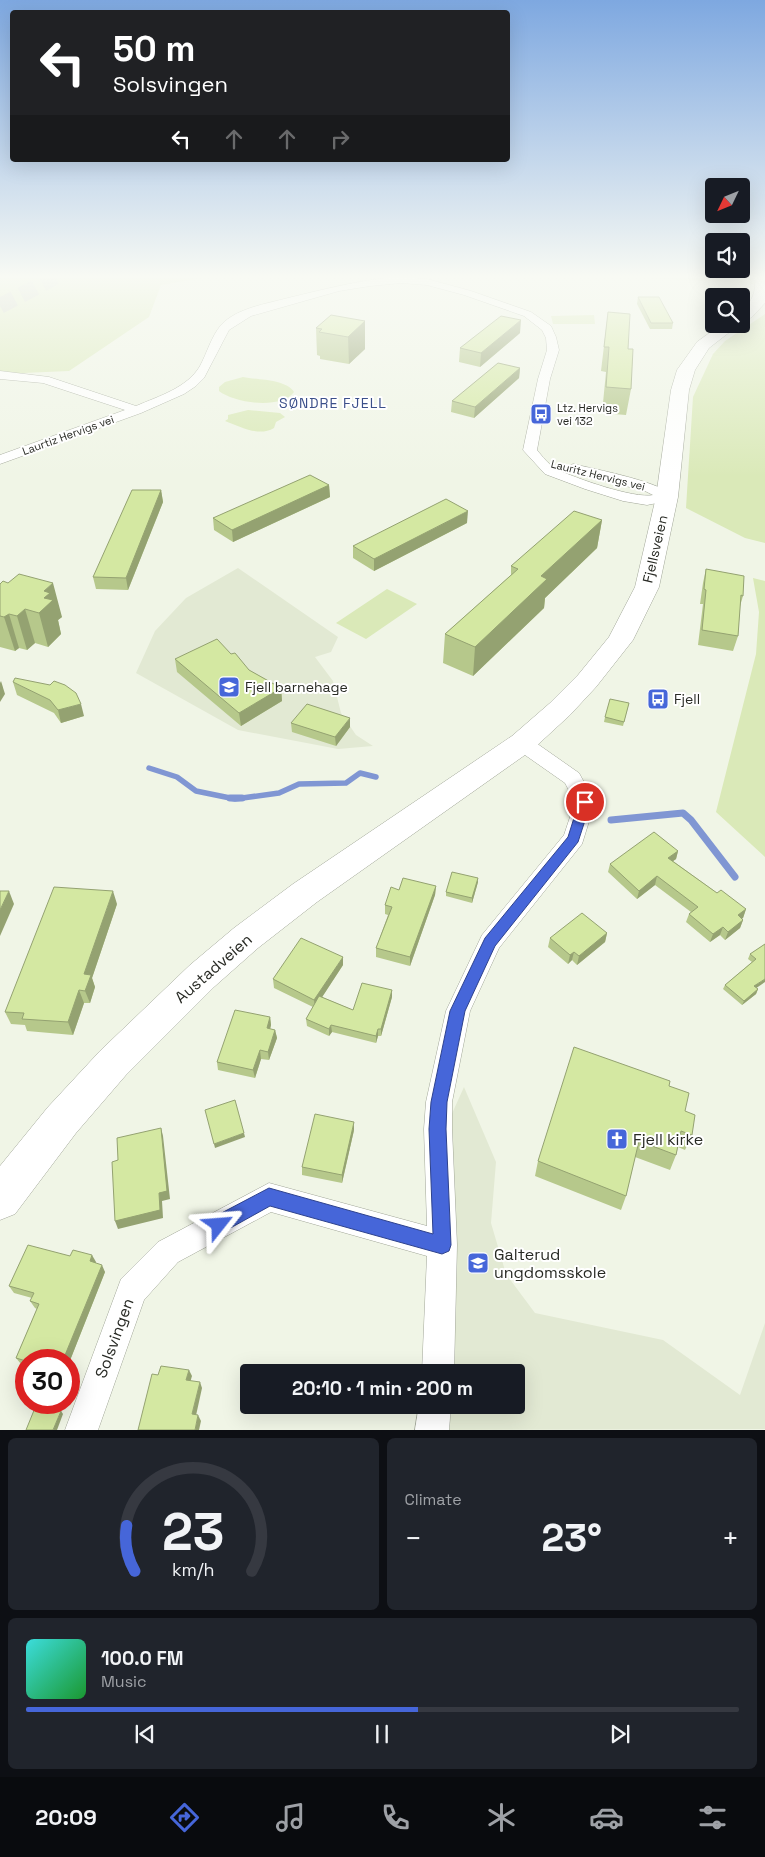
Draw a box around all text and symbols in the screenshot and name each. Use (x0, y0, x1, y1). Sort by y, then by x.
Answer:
text: 50 m (113, 27, 195, 71)
icon: left (30, 30, 95, 95)
text: Solsvingen (113, 70, 228, 98)
icon: left (167, 125, 195, 153)
icon: ahead (220, 125, 248, 153)
icon: ahead (273, 125, 301, 153)
icon: right (326, 125, 354, 153)
north arrow (705, 178, 750, 222)
map controls (705, 178, 750, 333)
button: sound (705, 233, 750, 278)
button: search (705, 288, 750, 333)
district label: SØNDRE FJELL (279, 394, 387, 412)
place label: Ltz. Hervigs vei 132 (557, 401, 618, 428)
bus stop icon: Ltz. Hervigs vei 132 (529, 402, 553, 426)
street label: Laurtiz Hervigs vei (20, 412, 116, 458)
street label: Lauritz Hervigs vei (549, 457, 647, 494)
street label: Fjellsveien (638, 513, 672, 585)
school or university icon: Fjell barnehage (217, 675, 241, 699)
place label: Fjell barnehage (245, 678, 348, 696)
bus stop icon: Fjell (646, 687, 670, 711)
place label: Fjell (674, 690, 700, 708)
pin (564, 781, 606, 823)
icon: arrive (571, 788, 599, 816)
street label: Austadveien (170, 929, 256, 1008)
church icon: Fjell kirke (605, 1127, 629, 1151)
place label: Fjell kirke (633, 1129, 703, 1150)
position arrow (192, 1198, 244, 1250)
place label: Galterud ungdomsskole (494, 1244, 606, 1283)
school or university icon: Galterud ungdomsskole (466, 1251, 490, 1275)
street label: Solsvingen (90, 1295, 139, 1381)
speed limit sign: 30 (15, 1349, 80, 1414)
text: 20:10 · 1 min · 200 m (292, 1376, 473, 1401)
text: Climate (405, 1489, 462, 1510)
text: 23 (162, 1499, 225, 1565)
text: 23° (541, 1514, 602, 1562)
text: − (405, 1520, 422, 1556)
text: + (722, 1520, 739, 1556)
text: km/h (172, 1558, 215, 1581)
text: 100.0 FM (101, 1646, 183, 1671)
text: Music (101, 1671, 147, 1692)
icon: previous (131, 1720, 159, 1748)
icon: pause (368, 1720, 396, 1748)
icon: next (606, 1720, 634, 1748)
icon: directions (167, 1800, 202, 1835)
icon: music (273, 1800, 308, 1835)
icon: phone (378, 1800, 413, 1835)
icon: climate (484, 1800, 519, 1835)
icon: car (589, 1800, 624, 1835)
icon: filters (695, 1800, 730, 1835)
text: 20:09 (35, 1803, 97, 1831)

